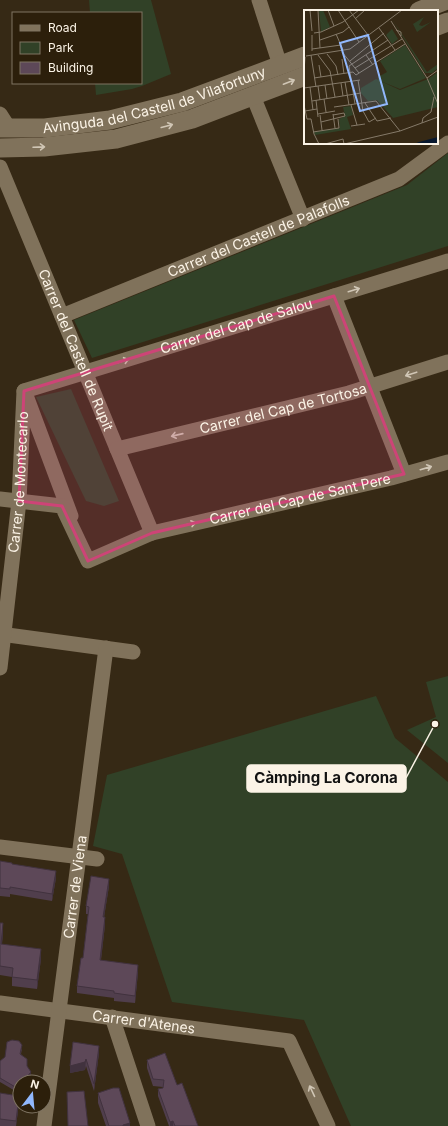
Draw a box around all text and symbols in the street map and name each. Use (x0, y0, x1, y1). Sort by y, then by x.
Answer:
inset map (304, 10, 438, 144)
legend (12, 12, 142, 84)
text: Road (48, 20, 77, 35)
text: Park (48, 40, 74, 55)
text: Building (48, 60, 93, 75)
street label: Avinguda del Castell de Vilafortuny (41, 62, 268, 136)
one-way arrow (283, 78, 295, 86)
one-way arrow (160, 122, 173, 129)
one-way arrow (32, 143, 45, 151)
street label: Carrer del Castell de Palafolls (165, 191, 352, 280)
street label: Carrer del Castell de Rupit (35, 266, 118, 433)
one-way arrow (347, 286, 360, 293)
street label: Carrer del Cap de Salou (158, 294, 314, 357)
one-way arrow (116, 357, 129, 364)
one-way arrow (405, 370, 417, 378)
street label: Carrer del Cap de Tortosa (198, 379, 369, 437)
street label: Carrer de Montecarlo (4, 411, 31, 554)
one-way arrow (171, 431, 184, 439)
one-way arrow (419, 464, 432, 471)
street label: Carrer del Cap de Sant Pere (208, 469, 392, 528)
one-way arrow (184, 520, 197, 528)
callout: Càmping La Corona (247, 765, 406, 792)
text: Càmping La Corona (254, 768, 398, 787)
street label: Carrer de Viena (59, 834, 90, 940)
street label: Carrer d'Atenes (91, 1006, 196, 1037)
north arrow (12, 1074, 52, 1114)
text: N (29, 1077, 41, 1092)
one-way arrow (308, 1085, 315, 1097)

